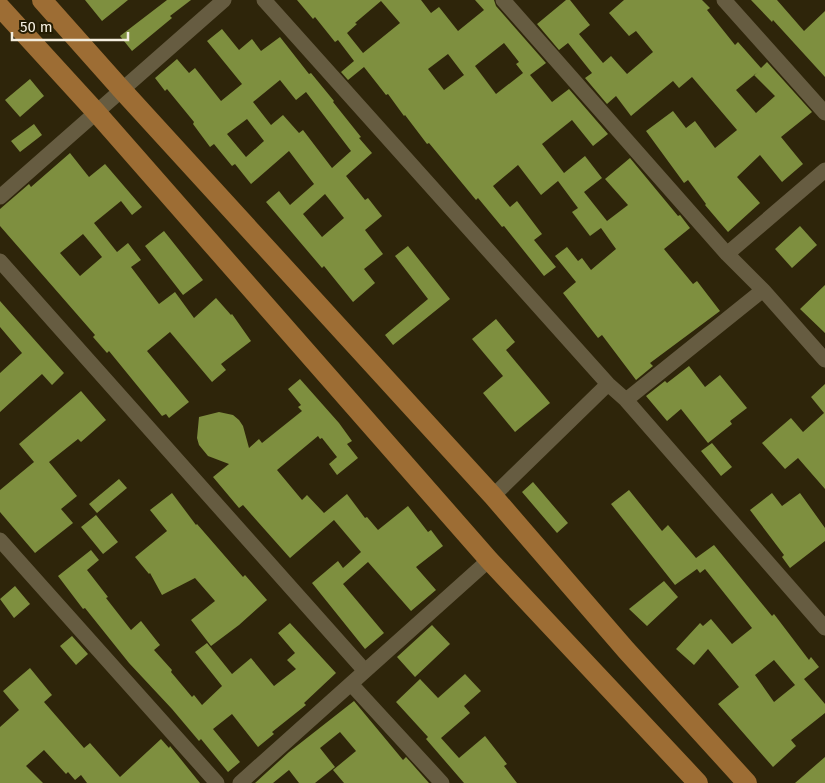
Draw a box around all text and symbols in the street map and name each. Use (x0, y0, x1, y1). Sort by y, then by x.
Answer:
scale bar (12, 10, 129, 42)
text: 50 m (20, 18, 53, 36)

